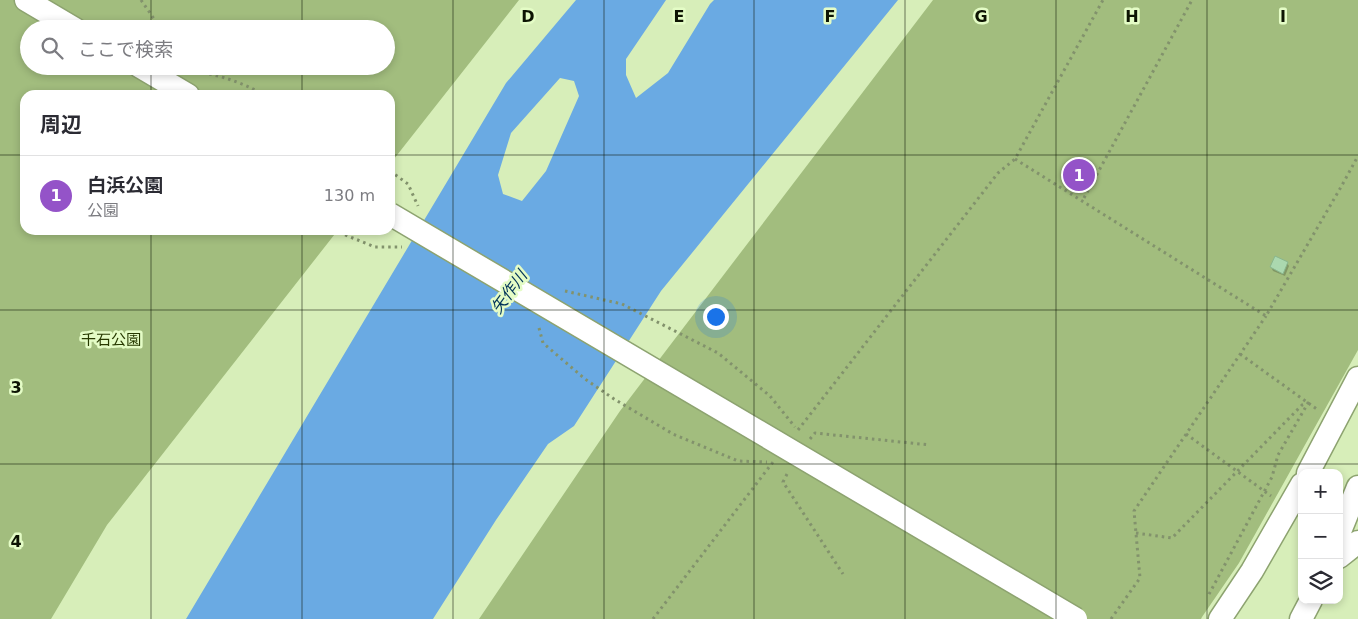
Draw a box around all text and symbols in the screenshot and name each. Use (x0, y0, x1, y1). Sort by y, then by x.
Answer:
text: D (521, 7, 535, 26)
text: E (674, 7, 684, 26)
text: F (825, 7, 835, 26)
text: G (974, 7, 988, 26)
text: H (1125, 7, 1139, 26)
text: I (1280, 7, 1286, 26)
search box (20, 20, 395, 75)
icon: search (38, 34, 66, 62)
text: ここで検索 (78, 38, 173, 60)
text: 周辺 (40, 113, 82, 137)
pin: 1 (1063, 156, 1095, 194)
text: 白浜公園 (87, 174, 163, 196)
text: 1 (50, 186, 62, 205)
text: 130 m (324, 186, 375, 205)
text: 公園 (87, 201, 119, 220)
water label: 矢作川 (487, 265, 532, 317)
your location (703, 304, 729, 330)
park label: 千石公園 (81, 331, 141, 349)
text: 3 (10, 378, 22, 397)
map controls (1298, 469, 1343, 604)
button: + (1298, 469, 1343, 514)
button: − (1298, 514, 1343, 559)
text: 4 (10, 532, 22, 551)
button: layers (1298, 559, 1343, 604)

